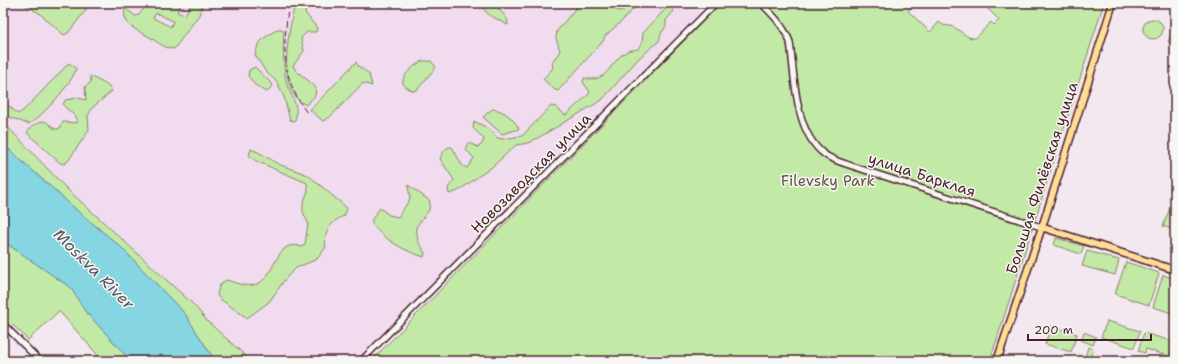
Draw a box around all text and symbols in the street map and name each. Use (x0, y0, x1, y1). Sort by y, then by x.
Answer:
street label: Большая Филёвская улица (1001, 79, 1083, 277)
street label: Новозаводская улица (467, 108, 596, 237)
street label: улица Барклая (866, 148, 978, 202)
park label: Filevsky Park (781, 171, 875, 191)
water label: Moskva River (49, 224, 139, 314)
scale bar (1028, 316, 1151, 342)
text: 200 m (1034, 322, 1073, 338)

